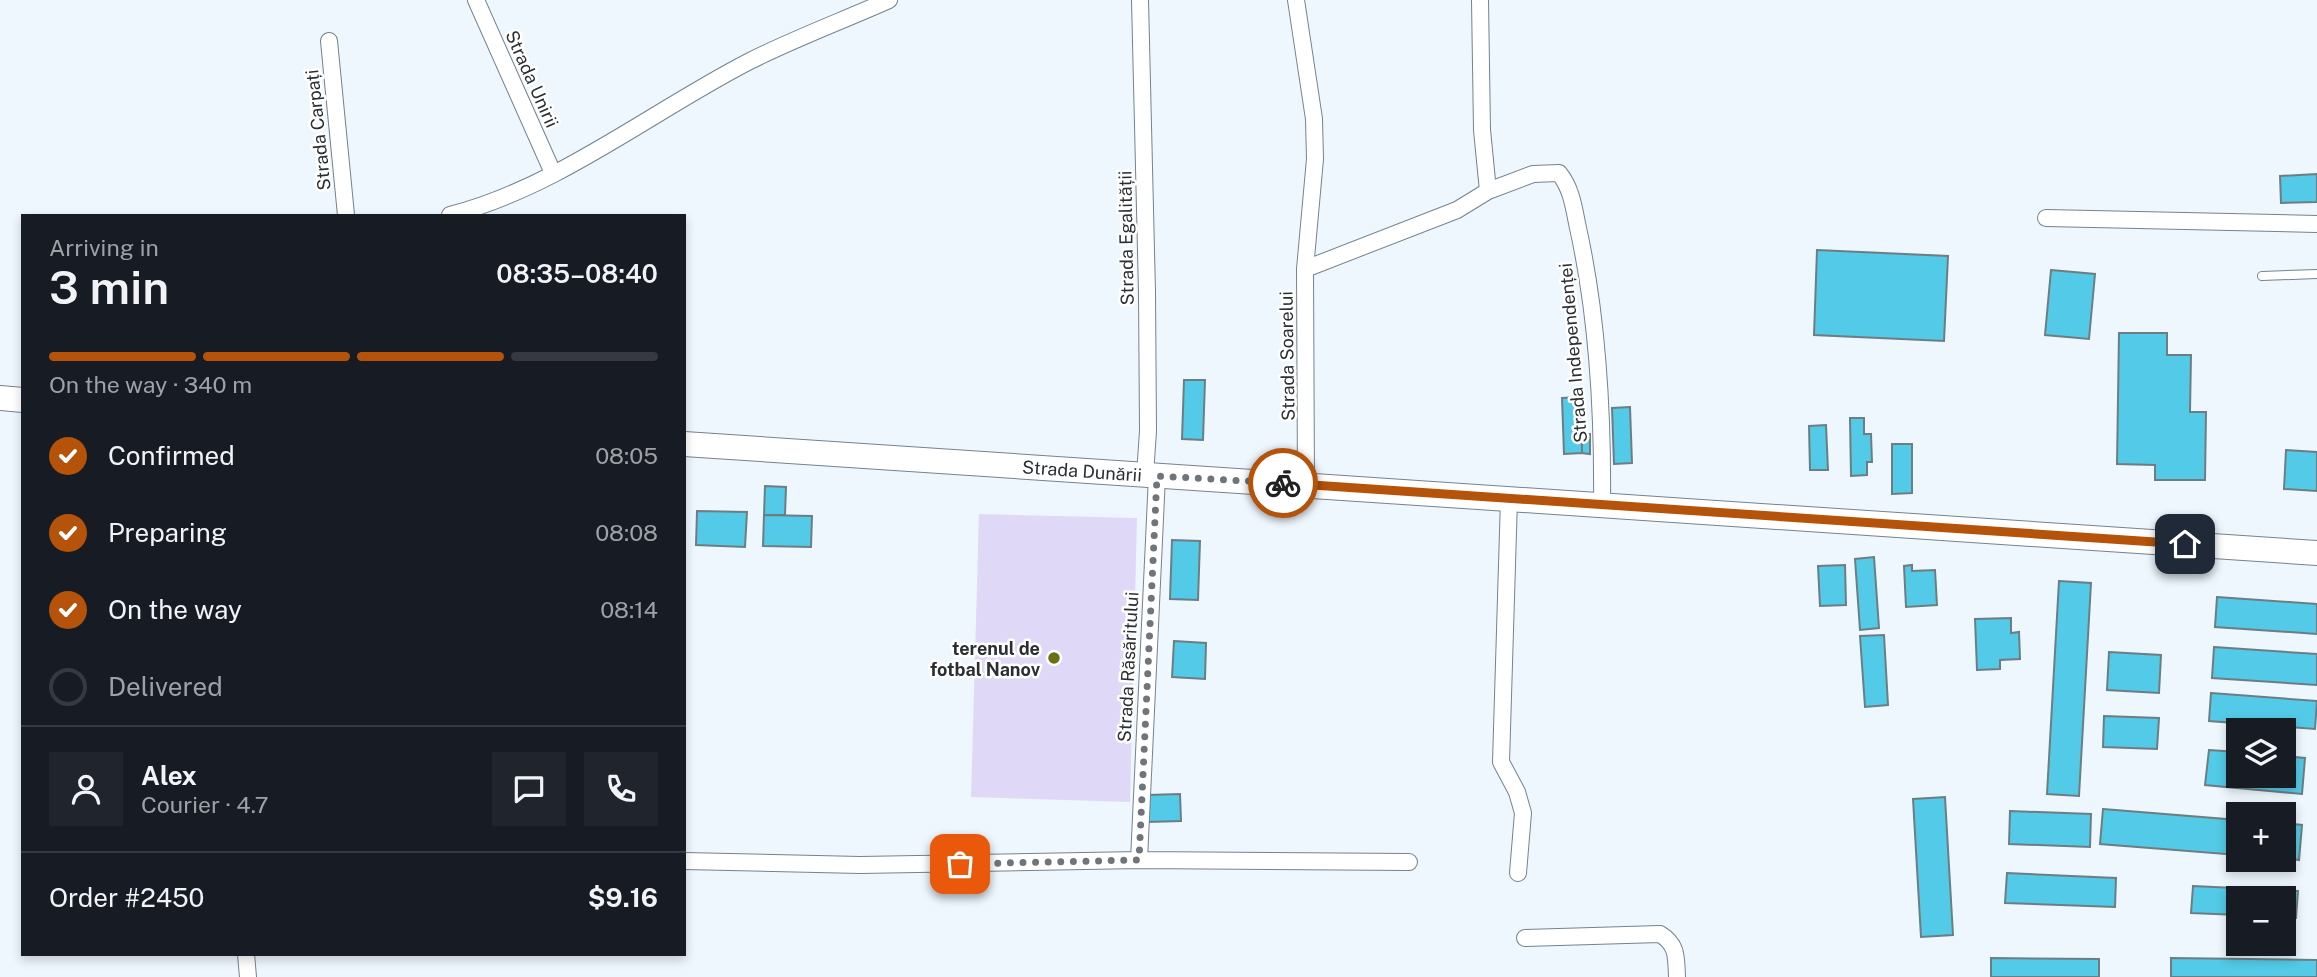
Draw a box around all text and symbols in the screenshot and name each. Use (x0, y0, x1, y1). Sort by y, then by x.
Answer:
street label: Strada Unirii (501, 27, 563, 131)
street label: Strada Carpați (301, 69, 335, 191)
street label: Strada Egalității (1114, 171, 1138, 305)
text: Arriving in (49, 234, 159, 261)
text: 08:35–08:40 (496, 258, 658, 289)
text: 3 min (49, 260, 169, 314)
street label: Strada Independenței (1555, 262, 1591, 444)
street label: Strada Soarelui (1275, 291, 1299, 421)
text: On the way · 340 m (49, 371, 252, 398)
icon: check (49, 437, 87, 475)
text: Confirmed (108, 440, 235, 471)
text: 08:05 (595, 442, 658, 469)
courier (1248, 448, 1318, 518)
street label: Strada Dunării (1021, 456, 1143, 486)
icon: bike (1264, 464, 1302, 502)
icon: check (49, 514, 87, 552)
pin (2155, 514, 2215, 574)
text: Preparing (108, 517, 227, 548)
text: 08:08 (595, 519, 658, 546)
icon: home (2166, 525, 2204, 563)
icon: check (49, 591, 87, 629)
street label: Strada Răsăritului (1114, 591, 1142, 743)
text: On the way (108, 594, 242, 625)
text: 08:14 (600, 596, 658, 623)
place label: terenul de fotbal Nanov (930, 638, 1041, 680)
marker: terenul de fotbal Nanov (1046, 650, 1062, 666)
text: Delivered (108, 671, 223, 702)
map controls (2226, 718, 2296, 956)
button: layers (2226, 718, 2296, 788)
button: person (49, 752, 123, 826)
button: chat (492, 752, 566, 826)
button: phone (584, 752, 658, 826)
text: Alex (141, 760, 197, 791)
text: Courier · 4.7 (141, 791, 269, 818)
button: + (2226, 802, 2296, 872)
pin (930, 834, 990, 894)
icon: bag (941, 845, 979, 883)
text: Order #2450 (49, 882, 204, 913)
text: $9.16 (588, 882, 658, 913)
button: − (2226, 886, 2296, 956)

